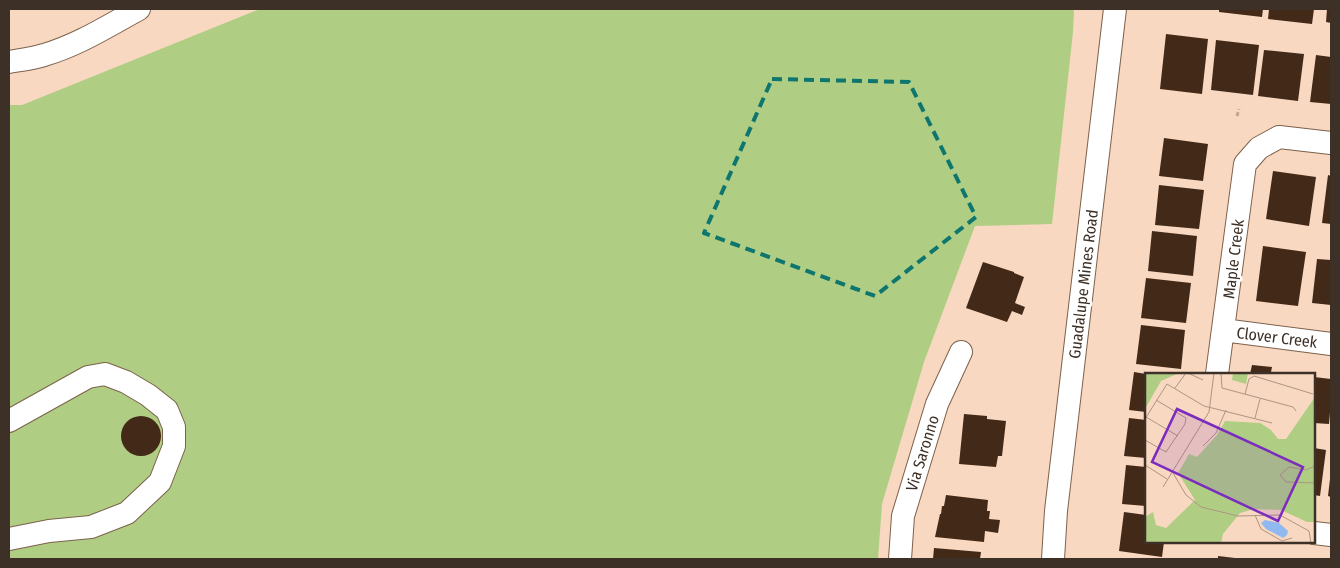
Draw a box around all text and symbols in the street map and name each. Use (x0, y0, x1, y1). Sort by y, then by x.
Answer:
street label: Guadalupe Mines Road (1065, 209, 1102, 360)
street label: Maple Creek (1219, 218, 1248, 300)
street label: Clover Creek (1236, 323, 1319, 352)
inset map (1145, 373, 1315, 543)
street label: Via Saronno (902, 413, 943, 493)

